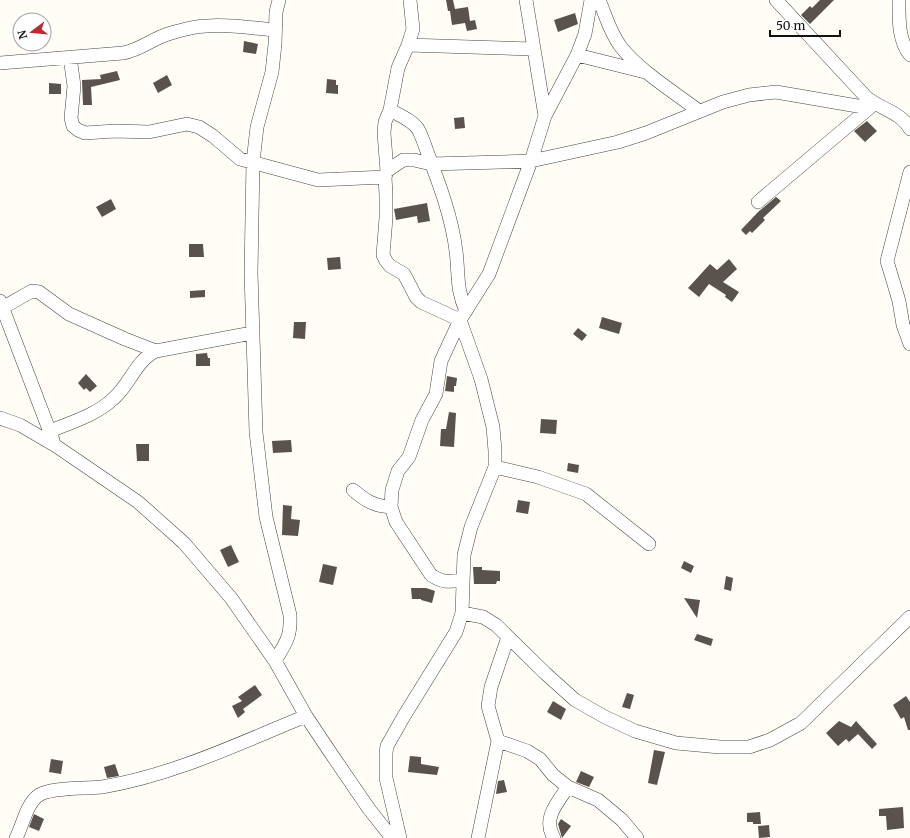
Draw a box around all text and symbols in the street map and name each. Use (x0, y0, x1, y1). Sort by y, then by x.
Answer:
north arrow (12, 12, 52, 52)
scale bar (770, 12, 840, 38)
text: 50 m (776, 18, 805, 33)
text: N (14, 28, 30, 41)

